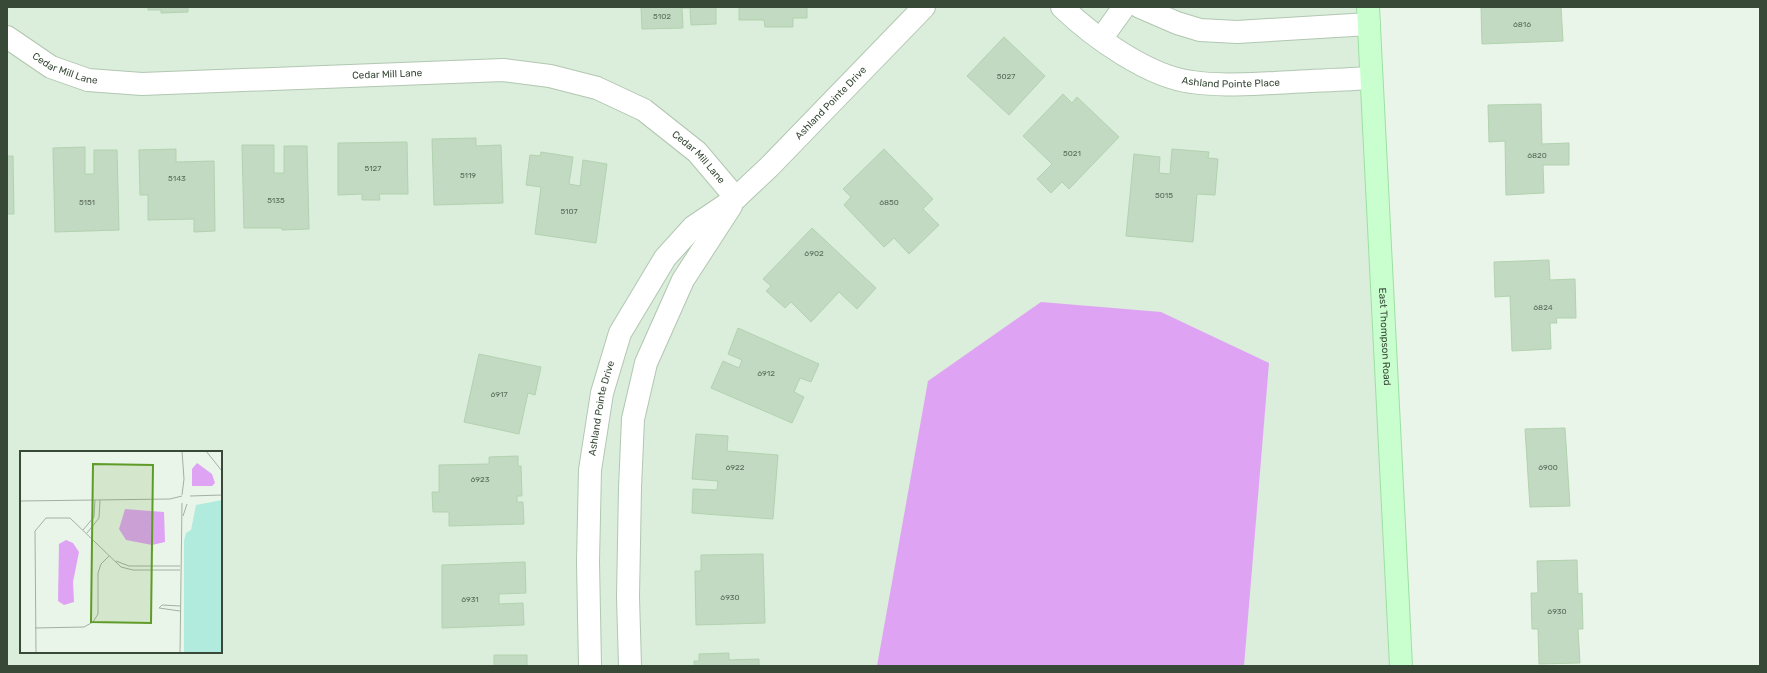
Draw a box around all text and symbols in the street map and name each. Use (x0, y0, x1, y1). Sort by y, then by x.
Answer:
house number: 5102 (653, 12, 671, 21)
house number: 6816 (1513, 20, 1531, 29)
street label: Cedar Mill Lane (30, 50, 99, 87)
street label: Ashland Pointe Drive (793, 64, 869, 142)
street label: Cedar Mill Lane (352, 67, 423, 82)
house number: 5027 (997, 72, 1015, 81)
street label: Ashland Pointe Place (1181, 74, 1281, 90)
street label: Cedar Mill Lane (669, 128, 728, 187)
house number: 5021 (1063, 149, 1081, 158)
house number: 6820 (1527, 151, 1547, 160)
house number: 5127 (365, 164, 381, 173)
house number: 5119 (460, 171, 476, 180)
house number: 5143 (168, 174, 186, 183)
house number: 5015 (1155, 191, 1173, 200)
house number: 5135 (267, 196, 285, 205)
house number: 5151 (79, 198, 95, 207)
house number: 6850 (879, 198, 899, 207)
house number: 5107 (560, 207, 578, 216)
house number: 6902 (804, 249, 824, 258)
street label: East Thompson Road (1376, 287, 1393, 386)
house number: 6824 (1533, 303, 1553, 312)
street label: Ashland Pointe Drive (586, 359, 617, 457)
house number: 6912 (757, 369, 775, 378)
house number: 6917 (490, 390, 508, 399)
inset map (20, 451, 222, 653)
house number: 6922 (726, 463, 745, 472)
house number: 6900 (1538, 463, 1558, 472)
house number: 6923 (470, 475, 490, 484)
house number: 6930 (720, 593, 740, 602)
house number: 6931 (461, 595, 479, 604)
house number: 6930 (1547, 607, 1567, 616)

